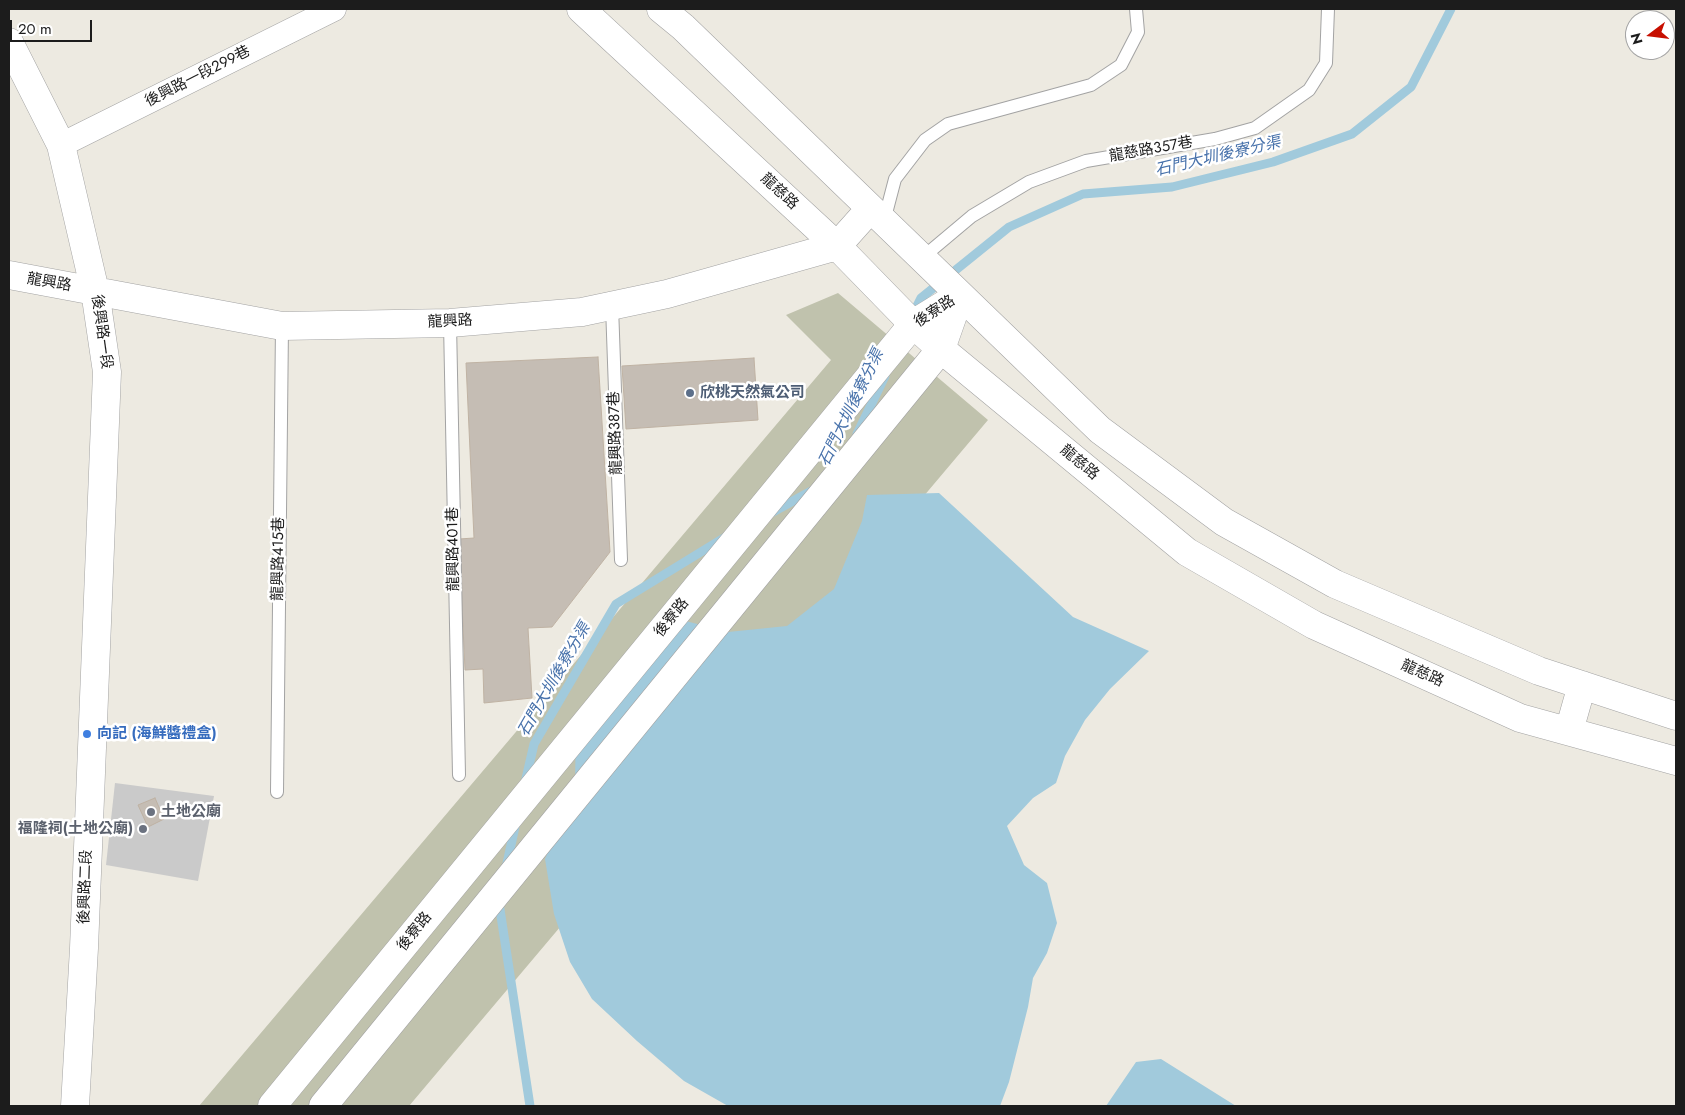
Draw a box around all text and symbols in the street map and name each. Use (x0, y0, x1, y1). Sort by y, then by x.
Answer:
scale bar (12, 10, 95, 42)
north arrow (1625, 10, 1675, 60)
text: 20 m (18, 18, 52, 40)
text: N (1625, 31, 1648, 47)
street label: 後興路一段299巷 (142, 43, 254, 111)
water label: 石門大圳後寮分渠 (1153, 133, 1283, 181)
street label: 龍慈路357巷 (1108, 134, 1194, 166)
street label: 龍慈路 (756, 170, 802, 214)
street label: 龍興路 (25, 270, 73, 296)
street label: 後寮路 (911, 292, 959, 332)
street label: 後興路一段 (87, 294, 115, 370)
street label: 龍興路 (427, 312, 473, 332)
water label: 石門大圳後寮分渠 (815, 346, 889, 470)
place label: 欣桃天然氣公司 (700, 384, 805, 402)
marker: 欣桃天然氣公司 (684, 387, 696, 399)
street label: 龍興路387巷 (606, 391, 626, 475)
street label: 龍慈路 (1056, 442, 1102, 484)
street label: 龍興路401巷 (444, 507, 464, 591)
street label: 龍興路415巷 (269, 517, 289, 601)
street label: 後寮路 (651, 595, 693, 641)
water label: 石門大圳後寮分渠 (515, 620, 595, 740)
street label: 龍慈路 (1398, 657, 1446, 691)
place label: 向記 (海鮮醬禮盒) (97, 725, 217, 743)
marker: 向記 (海鮮醬禮盒) (81, 728, 93, 740)
place label: 土地公廟 (161, 803, 221, 821)
marker: 土地公廟 (145, 806, 157, 818)
place label: 福隆祠(土地公廟) (18, 820, 133, 838)
marker: 福隆祠(土地公廟) (137, 823, 149, 835)
street label: 後興路二段 (76, 849, 96, 925)
street label: 後寮路 (394, 909, 436, 955)

